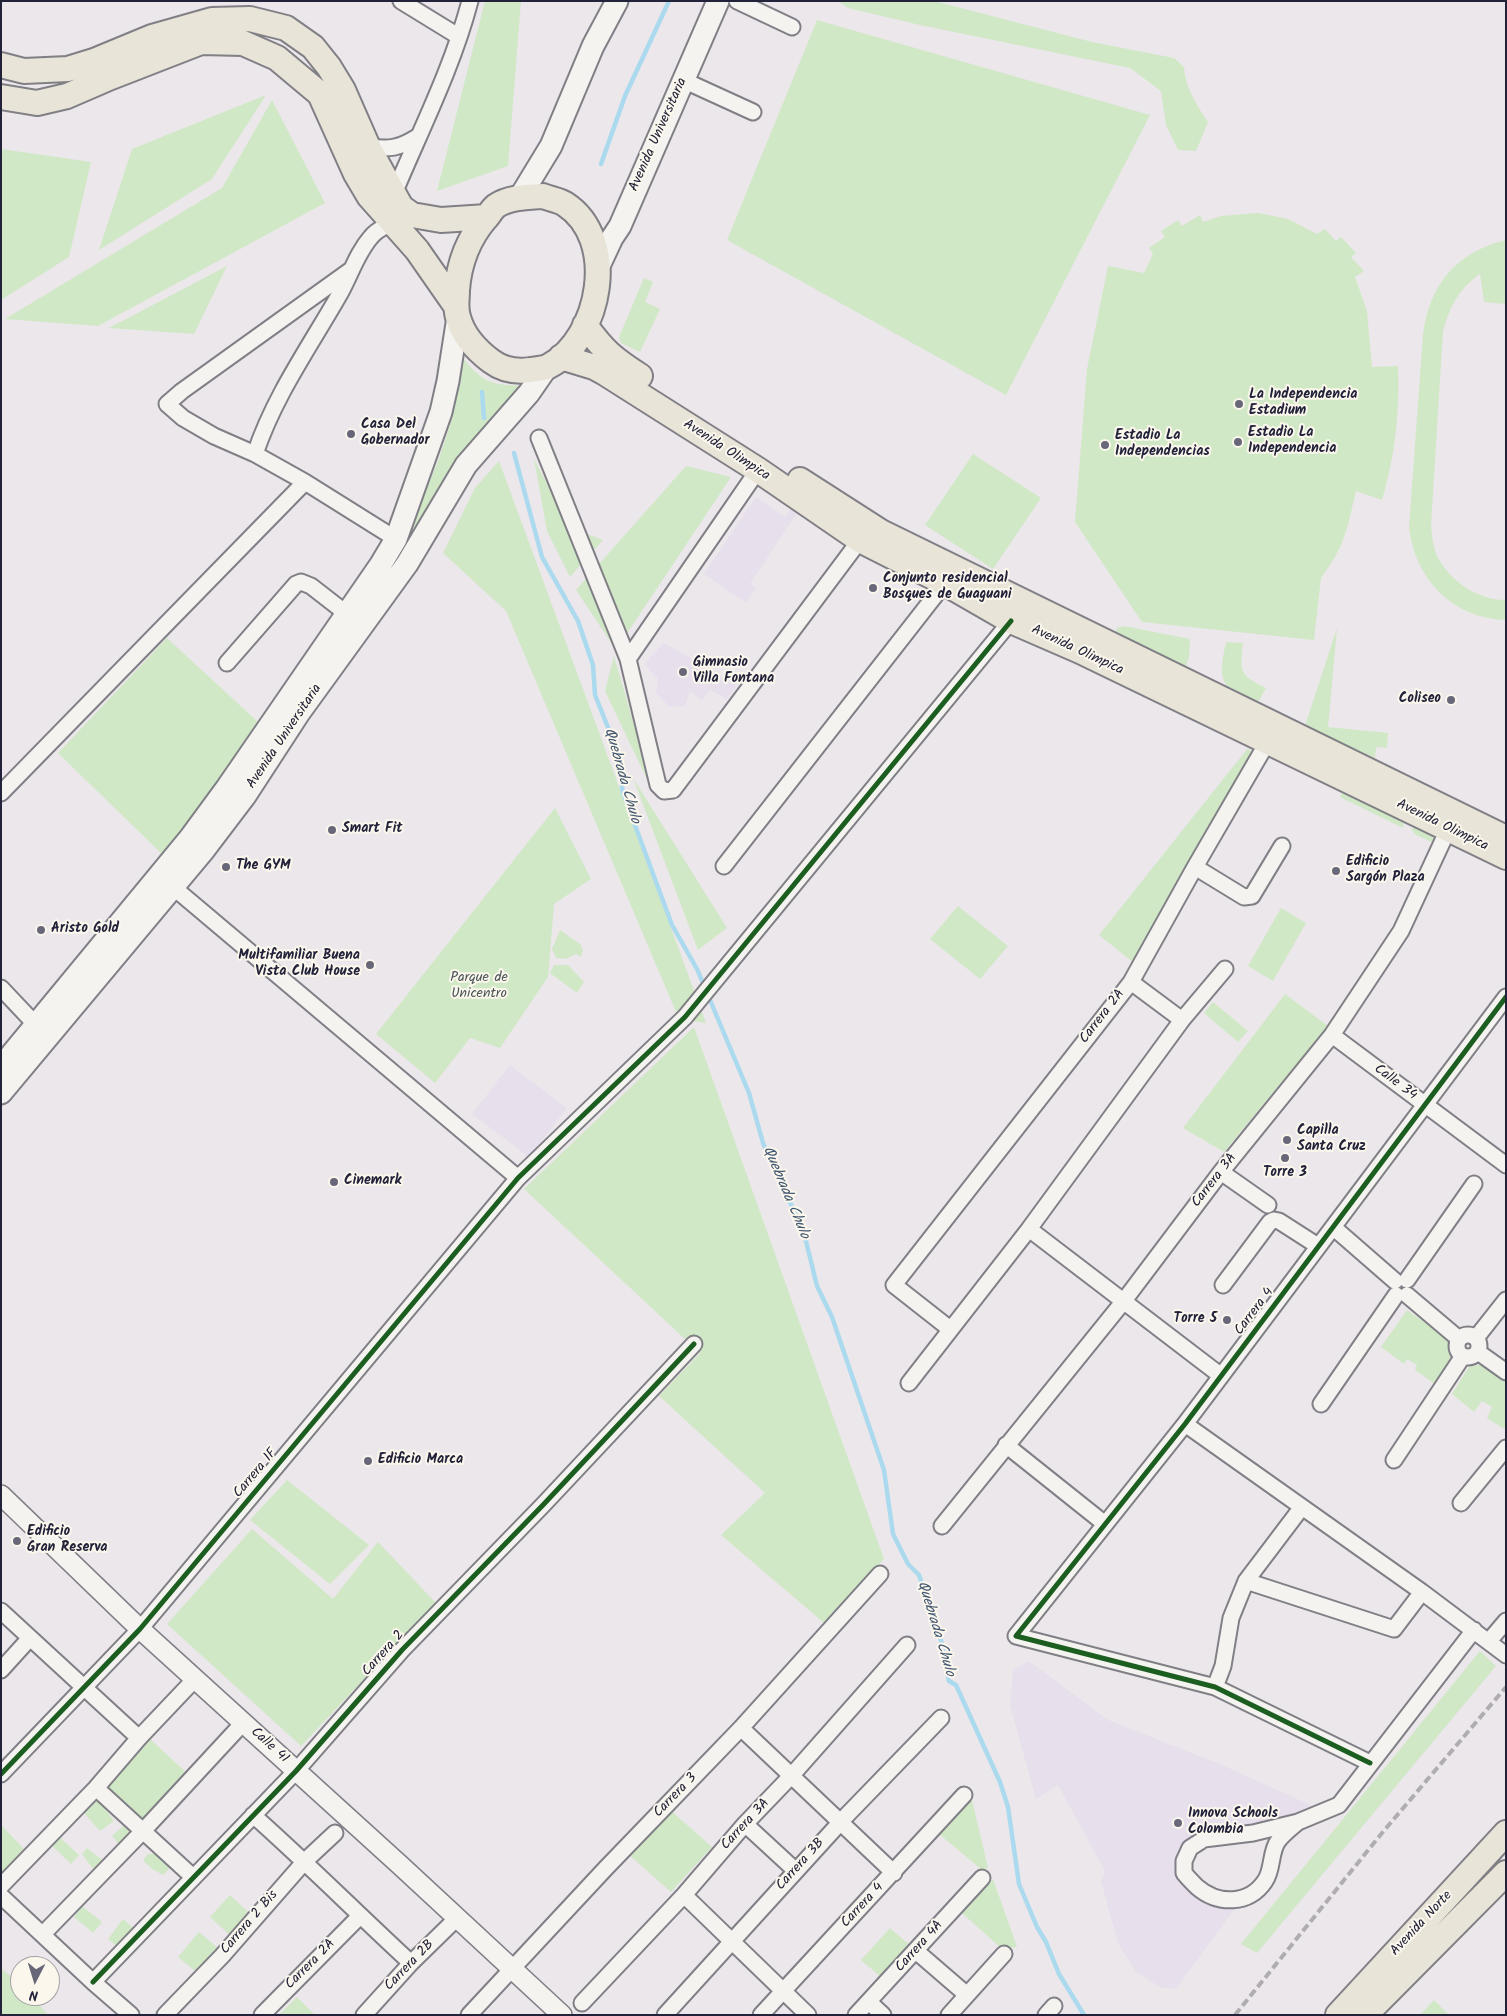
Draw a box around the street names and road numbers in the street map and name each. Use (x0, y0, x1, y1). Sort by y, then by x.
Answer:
street label: Avenida Universitaria (626, 76, 692, 194)
street label: Avenida Olimpica (679, 417, 773, 485)
street label: Avenida Olimpica (1028, 622, 1126, 680)
street label: Avenida Universitaria (244, 682, 326, 792)
street label: Avenida Olimpica (1393, 797, 1491, 855)
street label: Carrera 2A (1077, 987, 1129, 1047)
street label: Calle 34 (1370, 1061, 1420, 1105)
street label: Carrera 3A (1189, 1151, 1241, 1211)
street label: Carrera 4 (1232, 1285, 1278, 1339)
street label: Carrera 1F (231, 1446, 281, 1502)
street label: Carrera 2 (359, 1628, 409, 1680)
street label: Calle 41 (246, 1724, 292, 1768)
street label: Carrera 3 (651, 1770, 701, 1822)
street label: Carrera 3A (718, 1796, 774, 1854)
street label: Carrera 3B (773, 1836, 829, 1894)
street label: Carrera 4 (838, 1880, 888, 1932)
street label: Carrera 2 Bis (218, 1888, 282, 1958)
street label: Avenida Norte (1388, 1888, 1456, 1960)
street label: Carrera 4A (892, 1918, 948, 1976)
street label: Carrera 2A (282, 1936, 340, 1994)
street label: Carrera 2B (382, 1937, 438, 1995)

